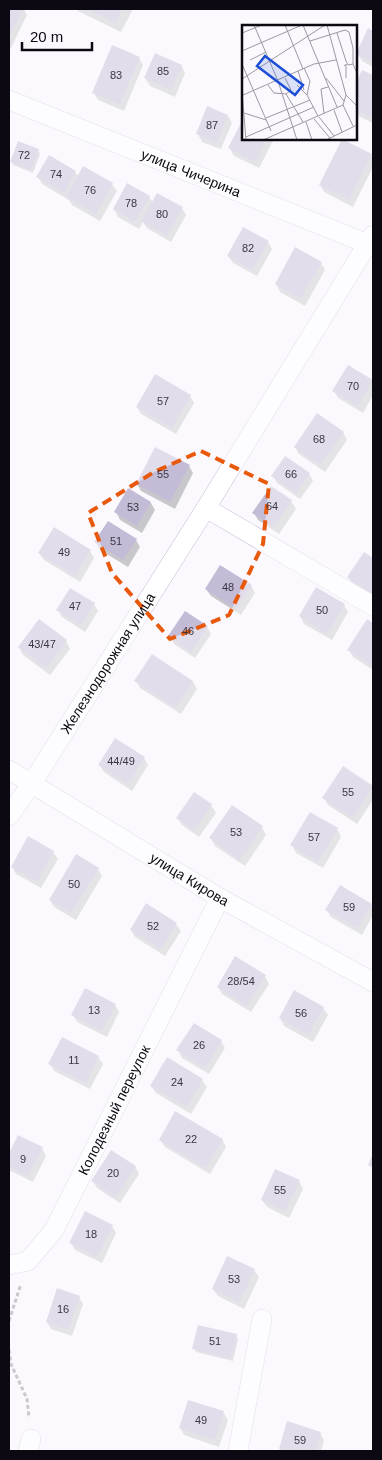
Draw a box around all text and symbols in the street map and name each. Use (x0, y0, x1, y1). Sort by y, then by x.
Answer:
scale bar (22, 20, 92, 52)
inset map (242, 25, 357, 140)
text: 20 m (30, 28, 63, 45)
house number: 85 (157, 65, 169, 77)
house number: 83 (110, 69, 122, 81)
house number: 87 (206, 119, 218, 131)
street label: улица Чичерина (139, 146, 243, 200)
house number: 72 (18, 149, 30, 161)
house number: 74 (50, 168, 62, 180)
house number: 76 (84, 184, 96, 196)
house number: 78 (125, 197, 137, 209)
house number: 80 (156, 208, 168, 220)
house number: 82 (242, 242, 254, 254)
house number: 70 (347, 380, 359, 392)
house number: 57 (157, 395, 169, 407)
house number: 68 (313, 433, 325, 445)
house number: 55 (157, 468, 169, 480)
house number: 66 (285, 468, 297, 480)
house number: 64 (266, 500, 278, 512)
house number: 53 (127, 501, 139, 513)
house number: 51 (110, 535, 122, 547)
house number: 49 (58, 546, 70, 558)
house number: 48 (222, 581, 234, 593)
street label: Железнодорожная улица (57, 590, 158, 737)
house number: 47 (69, 600, 81, 612)
house number: 50 (316, 604, 328, 616)
house number: 46 (182, 625, 194, 637)
house number: 43/47 (28, 638, 56, 650)
house number: 44/49 (107, 755, 135, 767)
house number: 55 (342, 786, 354, 798)
house number: 53 (230, 826, 242, 838)
house number: 57 (308, 831, 320, 843)
street label: улица Кирова (147, 849, 232, 909)
house number: 50 (68, 878, 80, 890)
house number: 59 (343, 901, 355, 913)
house number: 52 (147, 920, 159, 932)
house number: 28/54 (227, 975, 255, 987)
house number: 13 (88, 1004, 100, 1016)
house number: 56 (295, 1007, 307, 1019)
house number: 26 (193, 1039, 205, 1051)
street label: Колодезный переулок (75, 1042, 153, 1177)
house number: 11 (68, 1054, 80, 1066)
house number: 24 (171, 1076, 183, 1088)
house number: 22 (185, 1133, 197, 1145)
house number: 9 (20, 1153, 26, 1165)
house number: 20 (107, 1167, 119, 1179)
house number: 55 (274, 1184, 286, 1196)
house number: 18 (85, 1228, 97, 1240)
house number: 53 (228, 1273, 240, 1285)
house number: 16 (57, 1303, 69, 1315)
house number: 51 (209, 1335, 221, 1347)
house number: 49 (195, 1414, 207, 1426)
house number: 59 (294, 1434, 306, 1446)

